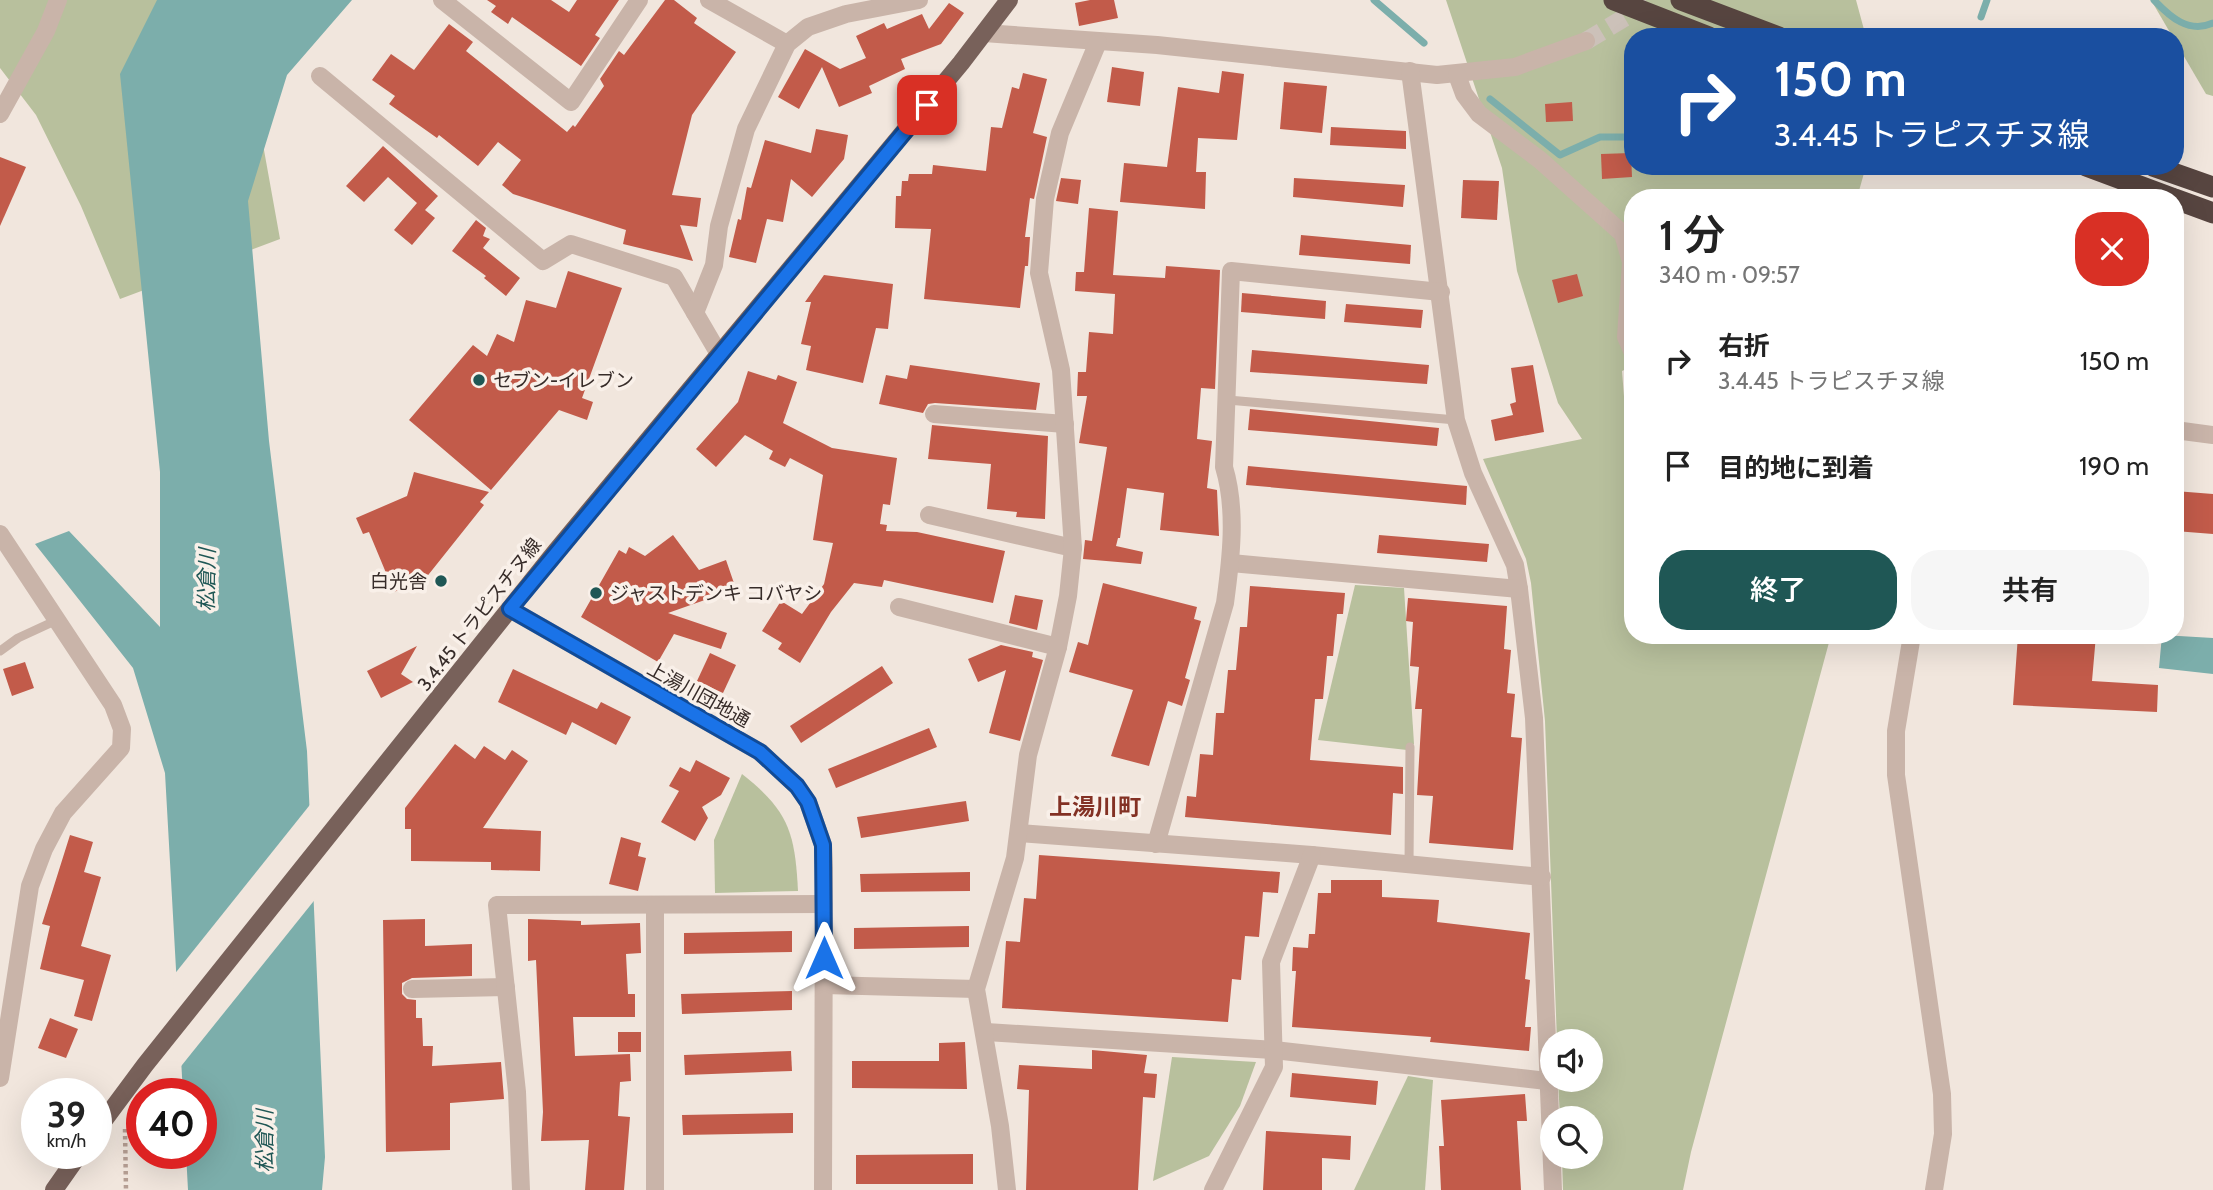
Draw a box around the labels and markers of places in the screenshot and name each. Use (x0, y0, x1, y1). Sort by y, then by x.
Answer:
pin (897, 75, 957, 135)
place label: セブン-イレブン (493, 369, 634, 392)
marker: セブン-イレブン (471, 372, 487, 388)
place label: 白光舎 (370, 570, 427, 593)
marker: 白光舎 (433, 573, 449, 589)
place label: ジャストデンキ コバヤシ (610, 582, 822, 605)
marker: ジャストデンキ コバヤシ (588, 585, 604, 601)

